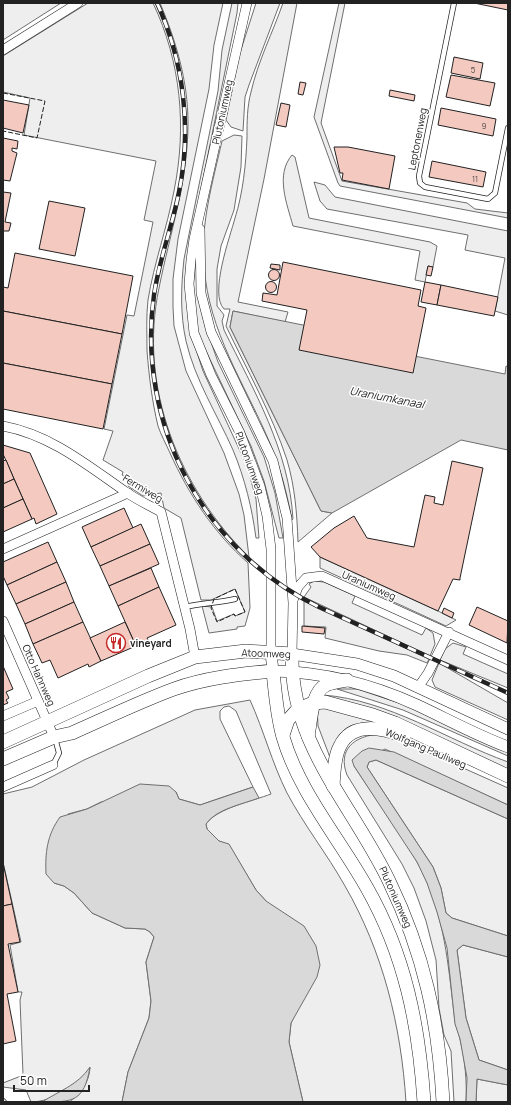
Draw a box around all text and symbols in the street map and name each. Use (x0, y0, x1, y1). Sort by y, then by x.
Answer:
house number: 5 (471, 64, 476, 75)
street label: Plutoniumweg (208, 78, 236, 146)
street label: Leptonenweg (404, 107, 430, 171)
house number: 9 (482, 120, 487, 131)
house number: 11 (472, 173, 478, 184)
water label: Uraniumkanaal (349, 382, 427, 412)
street label: Plutoniumweg (232, 430, 268, 496)
street label: Fermiweg (120, 471, 166, 505)
street label: Uraniumweg (340, 567, 398, 603)
restaurant icon: vineyard (105, 632, 127, 654)
place label: vineyard (130, 636, 172, 650)
street label: Otto Hahnweg (19, 642, 59, 708)
street label: Atoomweg (241, 645, 291, 661)
street label: Wolfgang Pauliweg (383, 725, 469, 771)
street label: Plutoniumweg (376, 864, 416, 930)
scale bar (14, 1067, 89, 1093)
text: 50 m (20, 1072, 47, 1089)

